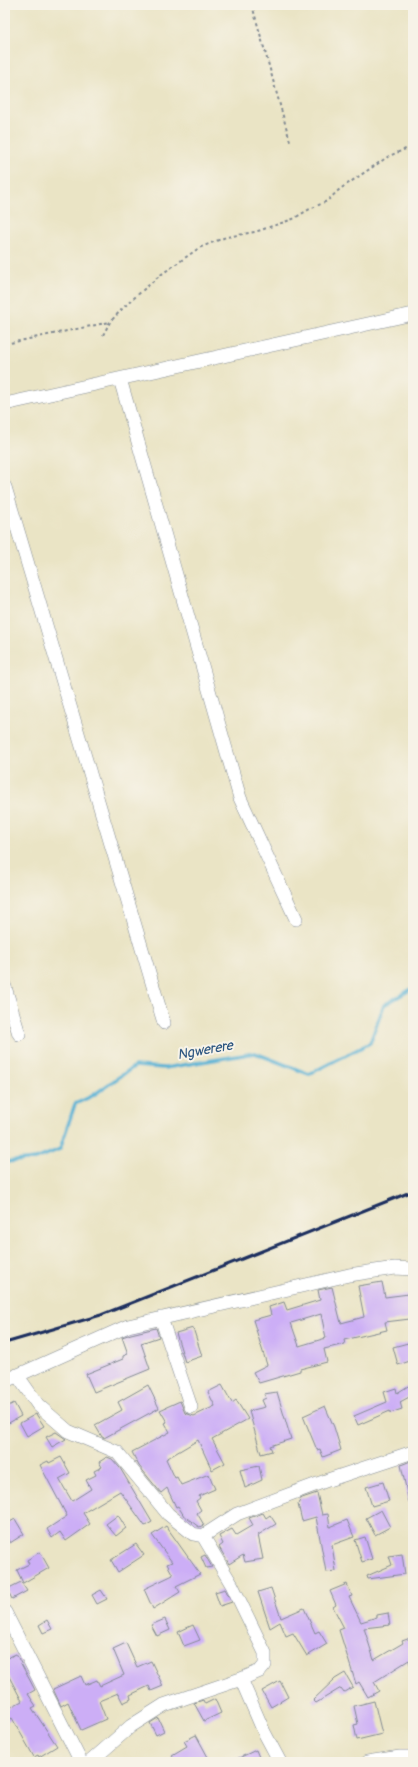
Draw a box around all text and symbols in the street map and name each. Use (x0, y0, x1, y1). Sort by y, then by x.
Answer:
water label: Ngwerere (176, 1036, 236, 1063)

